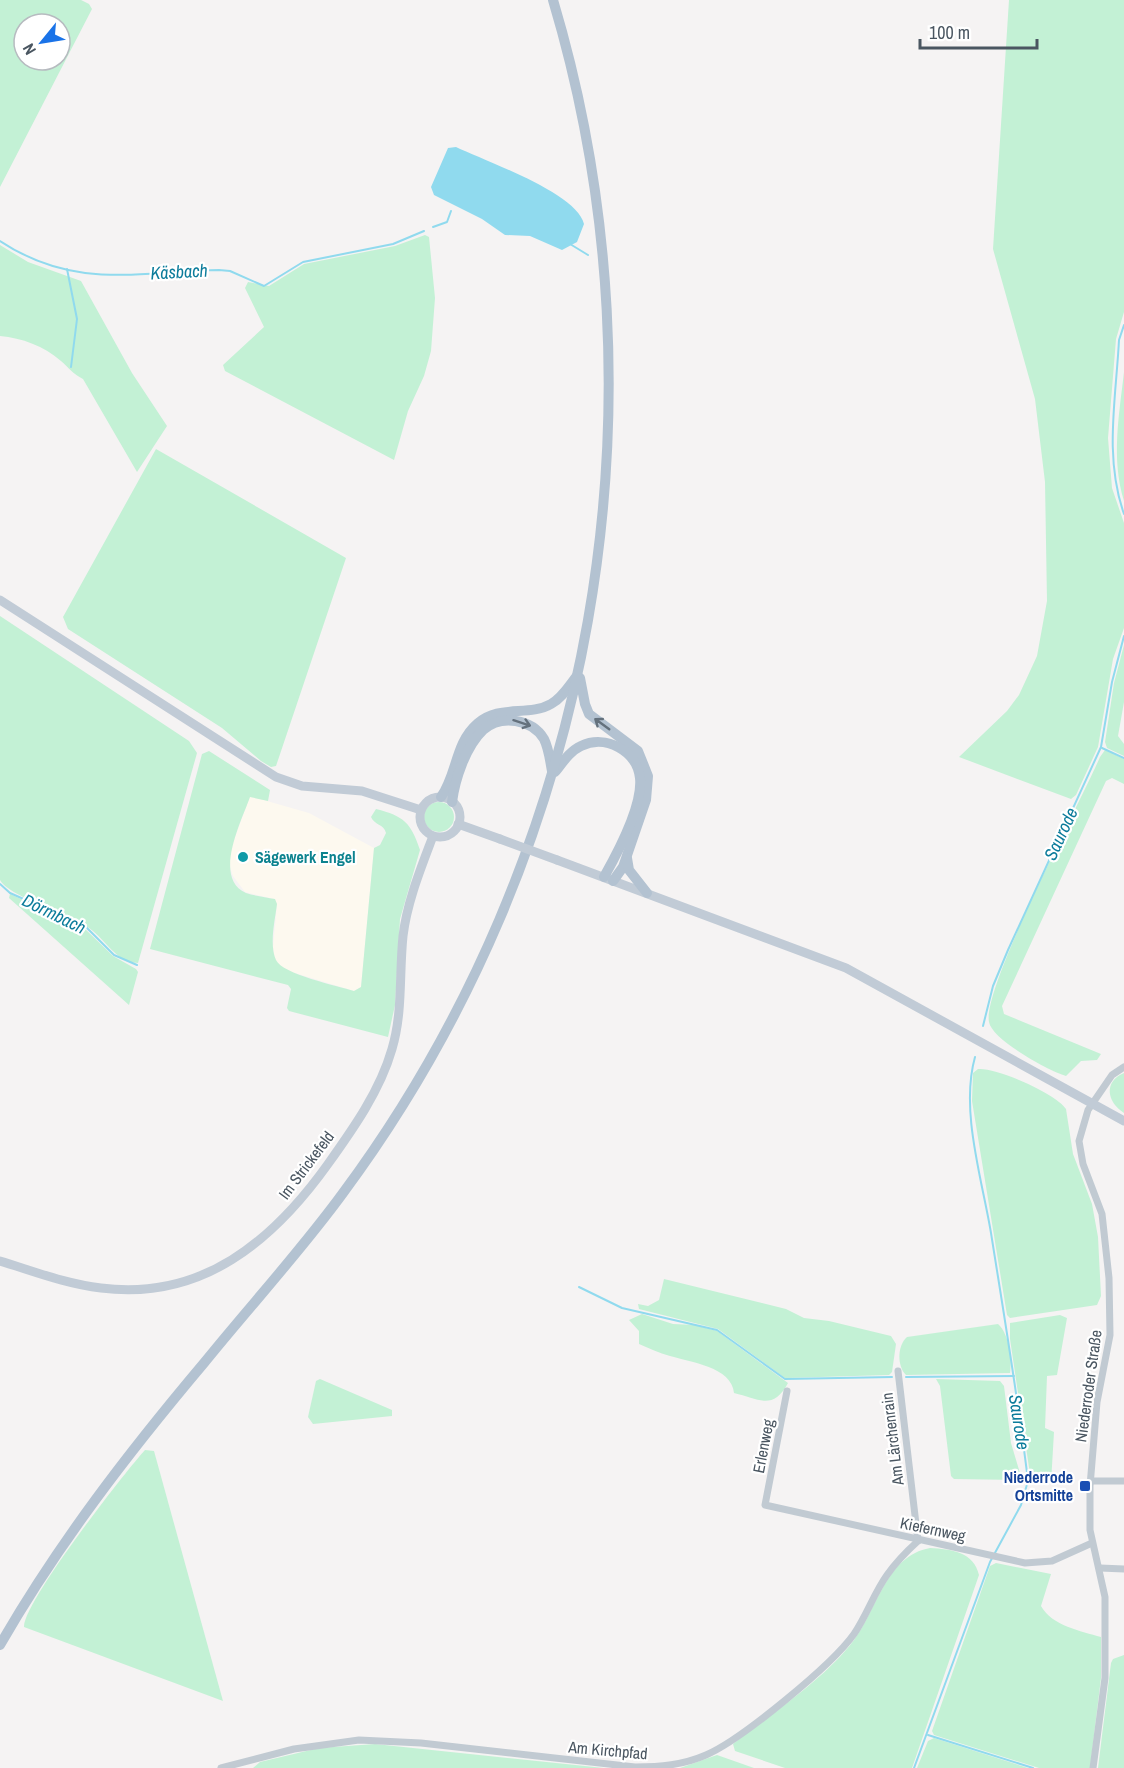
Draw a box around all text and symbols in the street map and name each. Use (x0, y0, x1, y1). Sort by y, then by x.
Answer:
north arrow (12, 12, 72, 72)
scale bar (920, 12, 1037, 50)
text: 100 m (929, 20, 970, 45)
text: N (17, 40, 41, 59)
water label: Käsbach (150, 258, 208, 285)
one-way arrow (594, 718, 610, 730)
one-way arrow (512, 719, 531, 730)
water label: Saurode (1037, 803, 1084, 864)
place label: Sägewerk Engel (255, 846, 356, 868)
marker: Sägewerk Engel (236, 850, 250, 864)
water label: Dörmbach (18, 887, 90, 940)
street label: Im Strickefeld (273, 1126, 339, 1204)
street label: Niederroder Straße (1069, 1329, 1107, 1443)
street label: Am Lärchenrain (875, 1391, 909, 1488)
water label: Saurode (1003, 1392, 1036, 1451)
street label: Erlenweg (747, 1416, 779, 1475)
place label: Niederrode Ortsmitte (1004, 1466, 1073, 1506)
marker: Niederrode Ortsmitte (1078, 1479, 1092, 1493)
street label: Kiefernweg (898, 1511, 968, 1547)
street label: Am Kirchpfad (566, 1735, 649, 1764)

